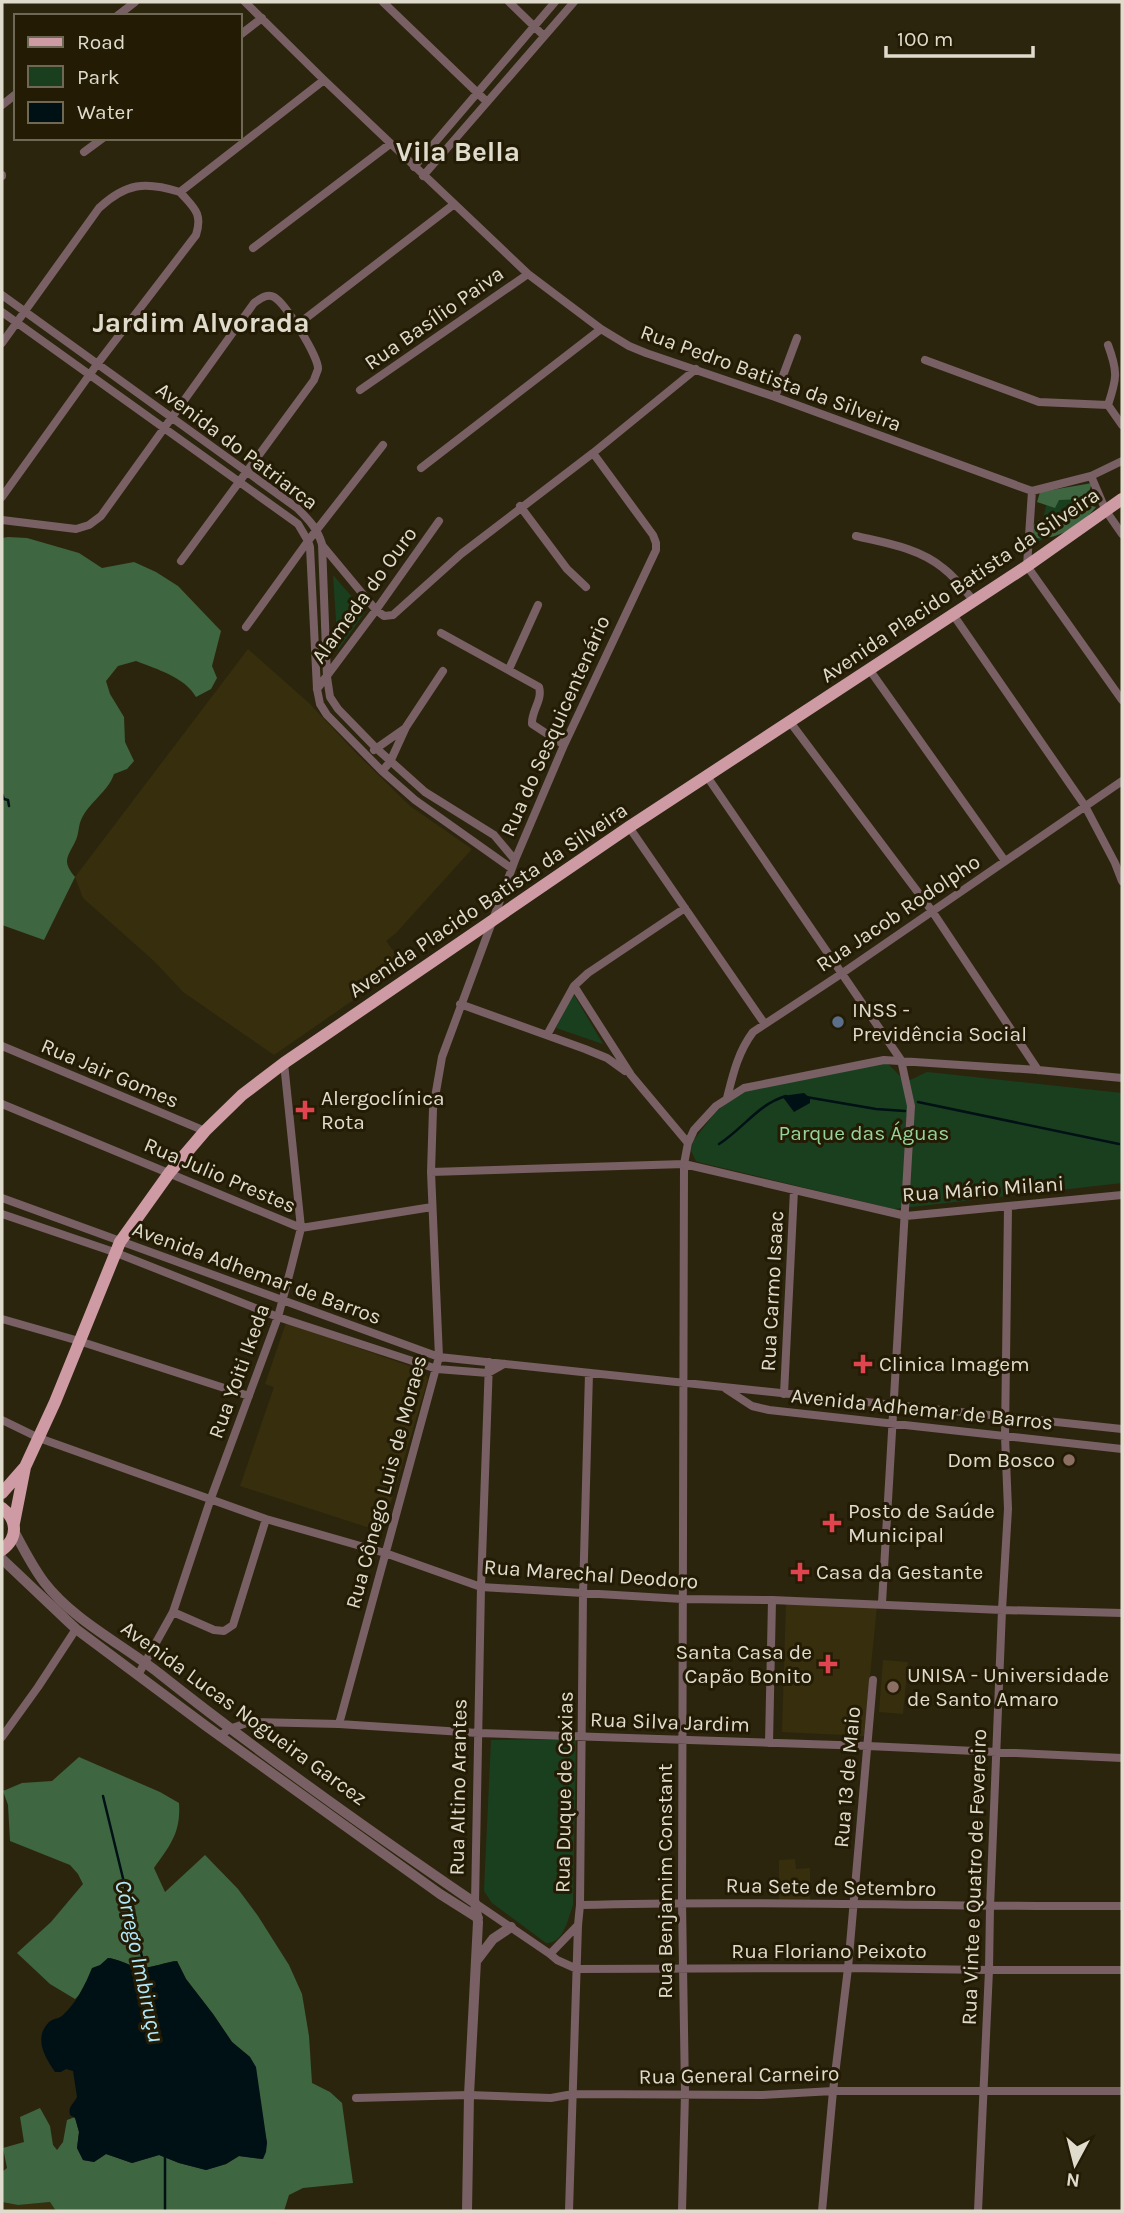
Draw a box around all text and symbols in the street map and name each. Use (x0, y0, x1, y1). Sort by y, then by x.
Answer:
legend (14, 14, 242, 140)
scale bar (886, 14, 1033, 58)
text: 100 m (897, 27, 954, 51)
text: Road (77, 30, 125, 54)
text: Park (77, 65, 120, 89)
text: Water (77, 100, 133, 124)
district label: Vila Bella (396, 135, 520, 168)
street label: Rua Basílio Paiva (360, 261, 508, 375)
district label: Jardim Alvorada (92, 306, 310, 339)
street label: Rua Pedro Batista da Silveira (637, 320, 905, 436)
street label: Avenida do Patriarca (151, 377, 323, 515)
street label: Avenida Placido Batista da Silveira (816, 483, 1104, 687)
street label: Alameda do Ouro (306, 522, 422, 668)
street label: Rua do Sesquicentenário (495, 612, 615, 840)
street label: Avenida Placido Batista da Silveira (344, 798, 632, 1002)
street label: Rua Jacob Rodolpho (812, 849, 984, 977)
place label: INSS - Previdência Social (852, 998, 1027, 1046)
marker: INSS - Previdência Social (830, 1014, 846, 1030)
street label: Rua Jair Gomes (37, 1033, 183, 1113)
place label: Alergoclínica Rota (321, 1086, 445, 1134)
marker: Alergoclínica Rota (295, 1100, 315, 1120)
park label: Parque das Águas (779, 1121, 949, 1145)
street label: Rua Julio Prestes (140, 1132, 300, 1218)
street label: Rua Mário Milani (901, 1171, 1065, 1207)
street label: Rua Carmo Isaac (756, 1210, 788, 1372)
street label: Avenida Adhemar de Barros (129, 1217, 385, 1329)
street label: Rua Yoiti Ikeda (203, 1300, 275, 1442)
place label: Clinica Imagem (879, 1352, 1030, 1376)
street label: Rua Cônego Luis de Moraes (341, 1353, 431, 1611)
marker: Clinica Imagem (853, 1354, 873, 1374)
street label: Avenida Adhemar de Barros (790, 1383, 1054, 1435)
place label: Dom Bosco (947, 1448, 1055, 1472)
marker: Dom Bosco (1061, 1452, 1077, 1468)
place label: Posto de Saúde Municipal (848, 1499, 995, 1547)
marker: Posto de Saúde Municipal (822, 1513, 842, 1533)
street label: Rua Marechal Deodoro (483, 1555, 699, 1593)
place label: Casa da Gestante (816, 1560, 983, 1584)
marker: Casa da Gestante (790, 1562, 810, 1582)
street label: Avenida Lucas Nogueira Garcez (117, 1616, 371, 1810)
place label: Santa Casa de Capão Bonito (675, 1640, 812, 1688)
marker: Santa Casa de Capão Bonito (818, 1654, 838, 1674)
place label: UNISA - Universidade de Santo Amaro (907, 1663, 1109, 1711)
marker: UNISA - Universidade de Santo Amaro (885, 1679, 901, 1695)
street label: Rua Duque de Caxias (550, 1691, 578, 1893)
street label: Rua Altino Arantes (444, 1698, 472, 1876)
street label: Rua 13 de Maio (829, 1705, 865, 1849)
street label: Rua Silva Jardim (590, 1707, 750, 1737)
street label: Rua Vinte e Quatro de Fevereiro (957, 1728, 991, 2026)
street label: Rua Benjamim Constant (653, 1763, 677, 1999)
street label: Rua Sete de Setembro (725, 1873, 937, 1901)
water label: Córrego Imbiruçu (109, 1877, 170, 2045)
street label: Rua Floriano Peixoto (731, 1939, 927, 1963)
street label: Rua General Carneiro (638, 2061, 840, 2089)
north arrow (1040, 2129, 1110, 2199)
text: N (1065, 2168, 1081, 2192)

